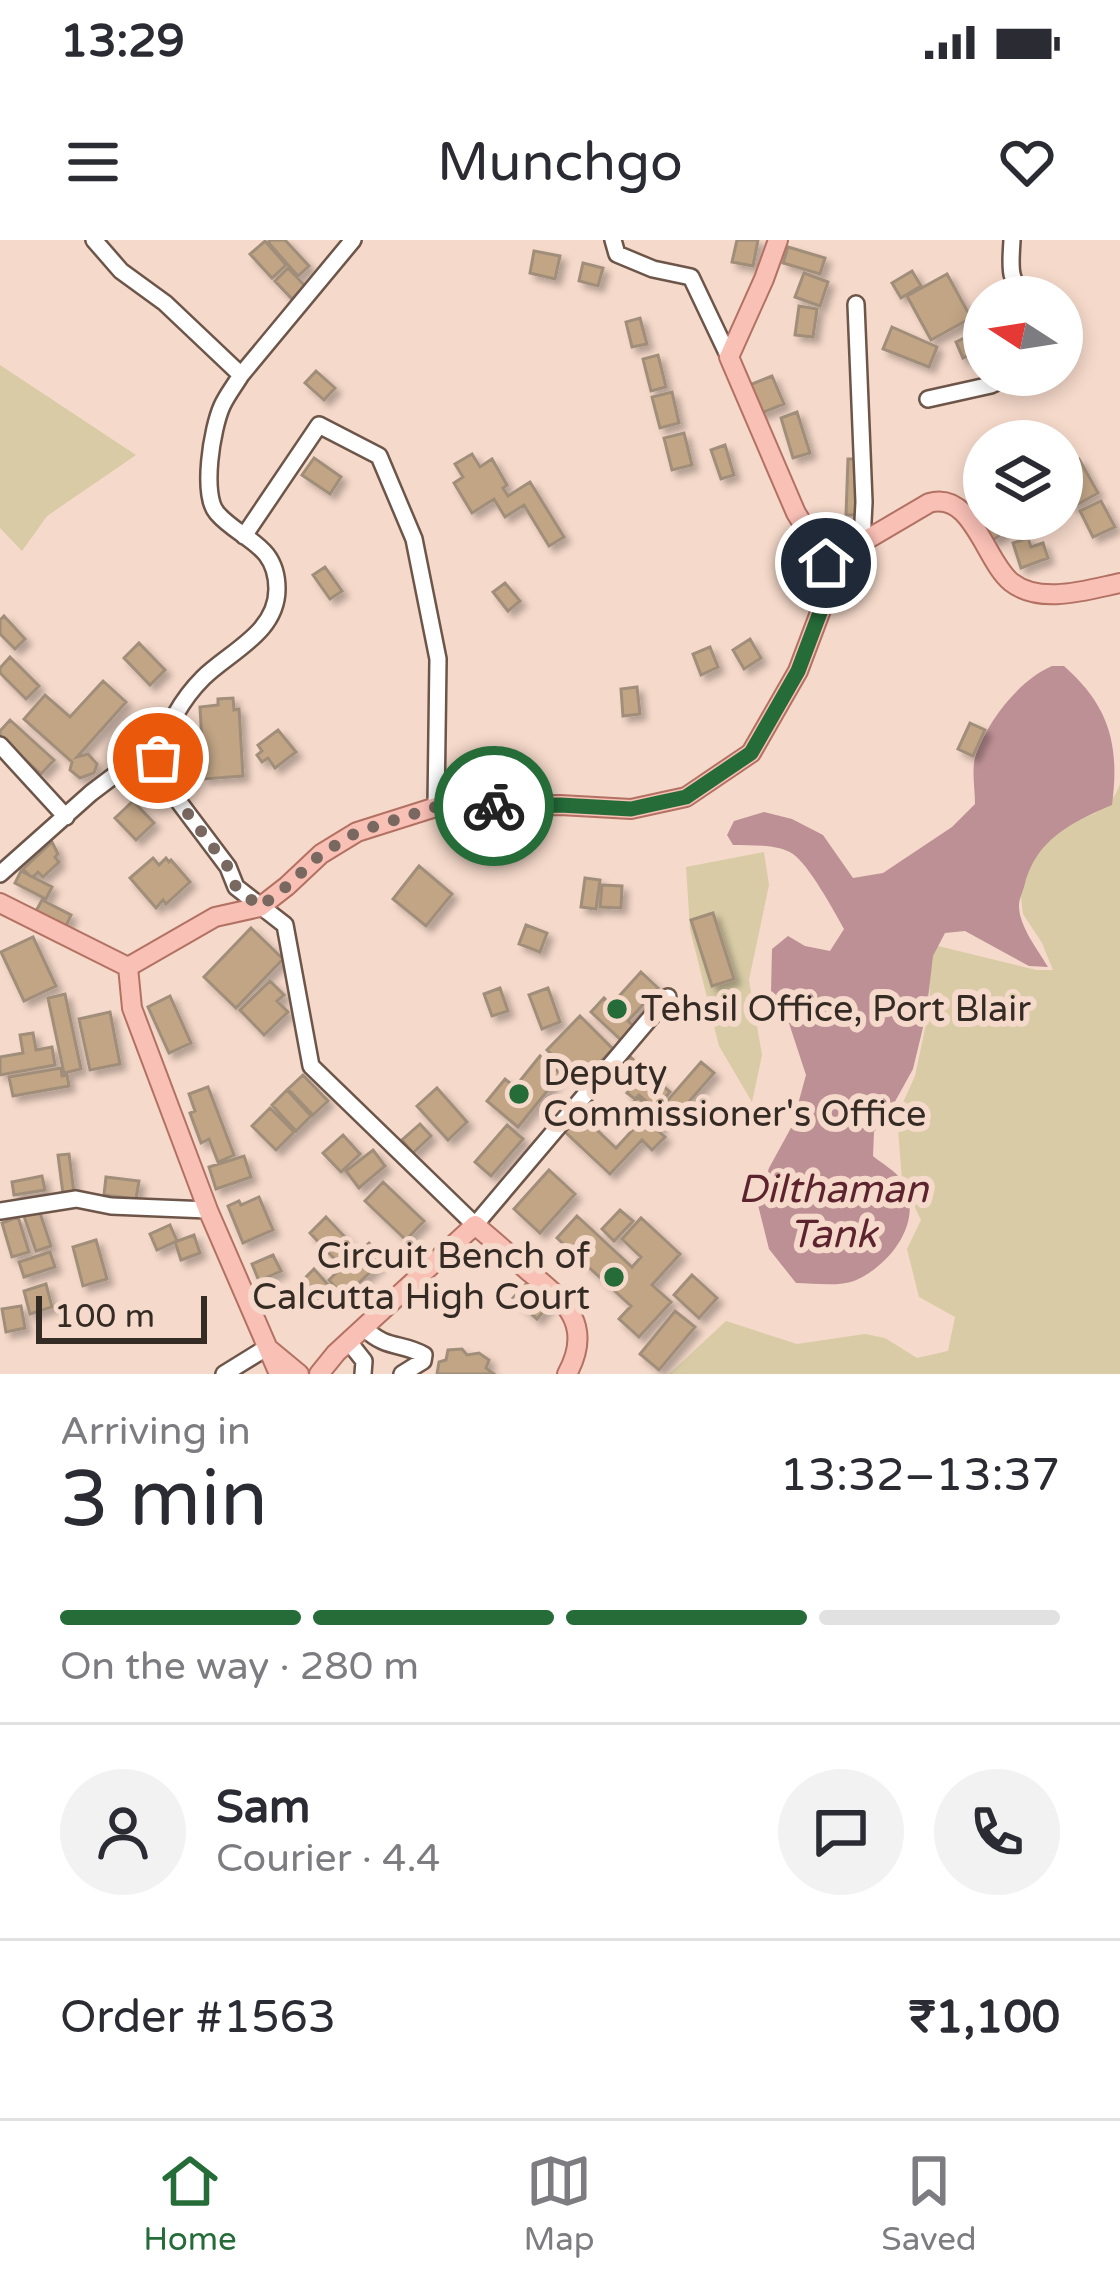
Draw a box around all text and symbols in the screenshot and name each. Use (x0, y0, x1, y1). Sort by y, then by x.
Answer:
text: 13:29 (60, 15, 185, 69)
icon: menu (60, 129, 126, 195)
icon: heart (994, 129, 1060, 195)
text: Munchgo (437, 130, 683, 195)
north arrow (963, 276, 1083, 396)
map controls (963, 276, 1083, 540)
button: layers (963, 420, 1083, 540)
pin (775, 512, 877, 614)
icon: home (793, 530, 859, 596)
pin (107, 707, 209, 809)
icon: bag (125, 725, 191, 791)
courier (434, 746, 554, 866)
icon: bike (461, 773, 527, 839)
place label: Tehsil Office, Port Blair (641, 988, 1031, 1031)
marker: Tehsil Office, Port Blair (604, 996, 630, 1022)
place label: Deputy Commissioner's Office (543, 1052, 926, 1136)
marker: Deputy Commissioner's Office (506, 1081, 532, 1107)
water label: Dilthaman Tank (738, 1166, 929, 1258)
place label: Circuit Bench of Calcutta High Court (252, 1235, 590, 1319)
marker: Circuit Bench of Calcutta High Court (601, 1264, 627, 1290)
scale bar (36, 1290, 207, 1343)
text: 100 m (54, 1297, 155, 1336)
text: Arriving in (60, 1408, 251, 1455)
text: 13:32–13:37 (780, 1449, 1060, 1503)
text: 3 min (60, 1453, 268, 1547)
text: On the way · 280 m (60, 1643, 419, 1690)
button: person (60, 1769, 186, 1895)
button: chat (778, 1769, 904, 1895)
button: phone (934, 1769, 1060, 1895)
text: Sam (216, 1781, 310, 1835)
text: Courier · 4.4 (216, 1835, 440, 1882)
text: Order #1563 (60, 1991, 336, 2045)
text: ₹1,100 (909, 1991, 1060, 2045)
tab: Home (143, 2148, 237, 2259)
tab: Map (523, 2148, 595, 2259)
tab: Saved (881, 2148, 977, 2259)

